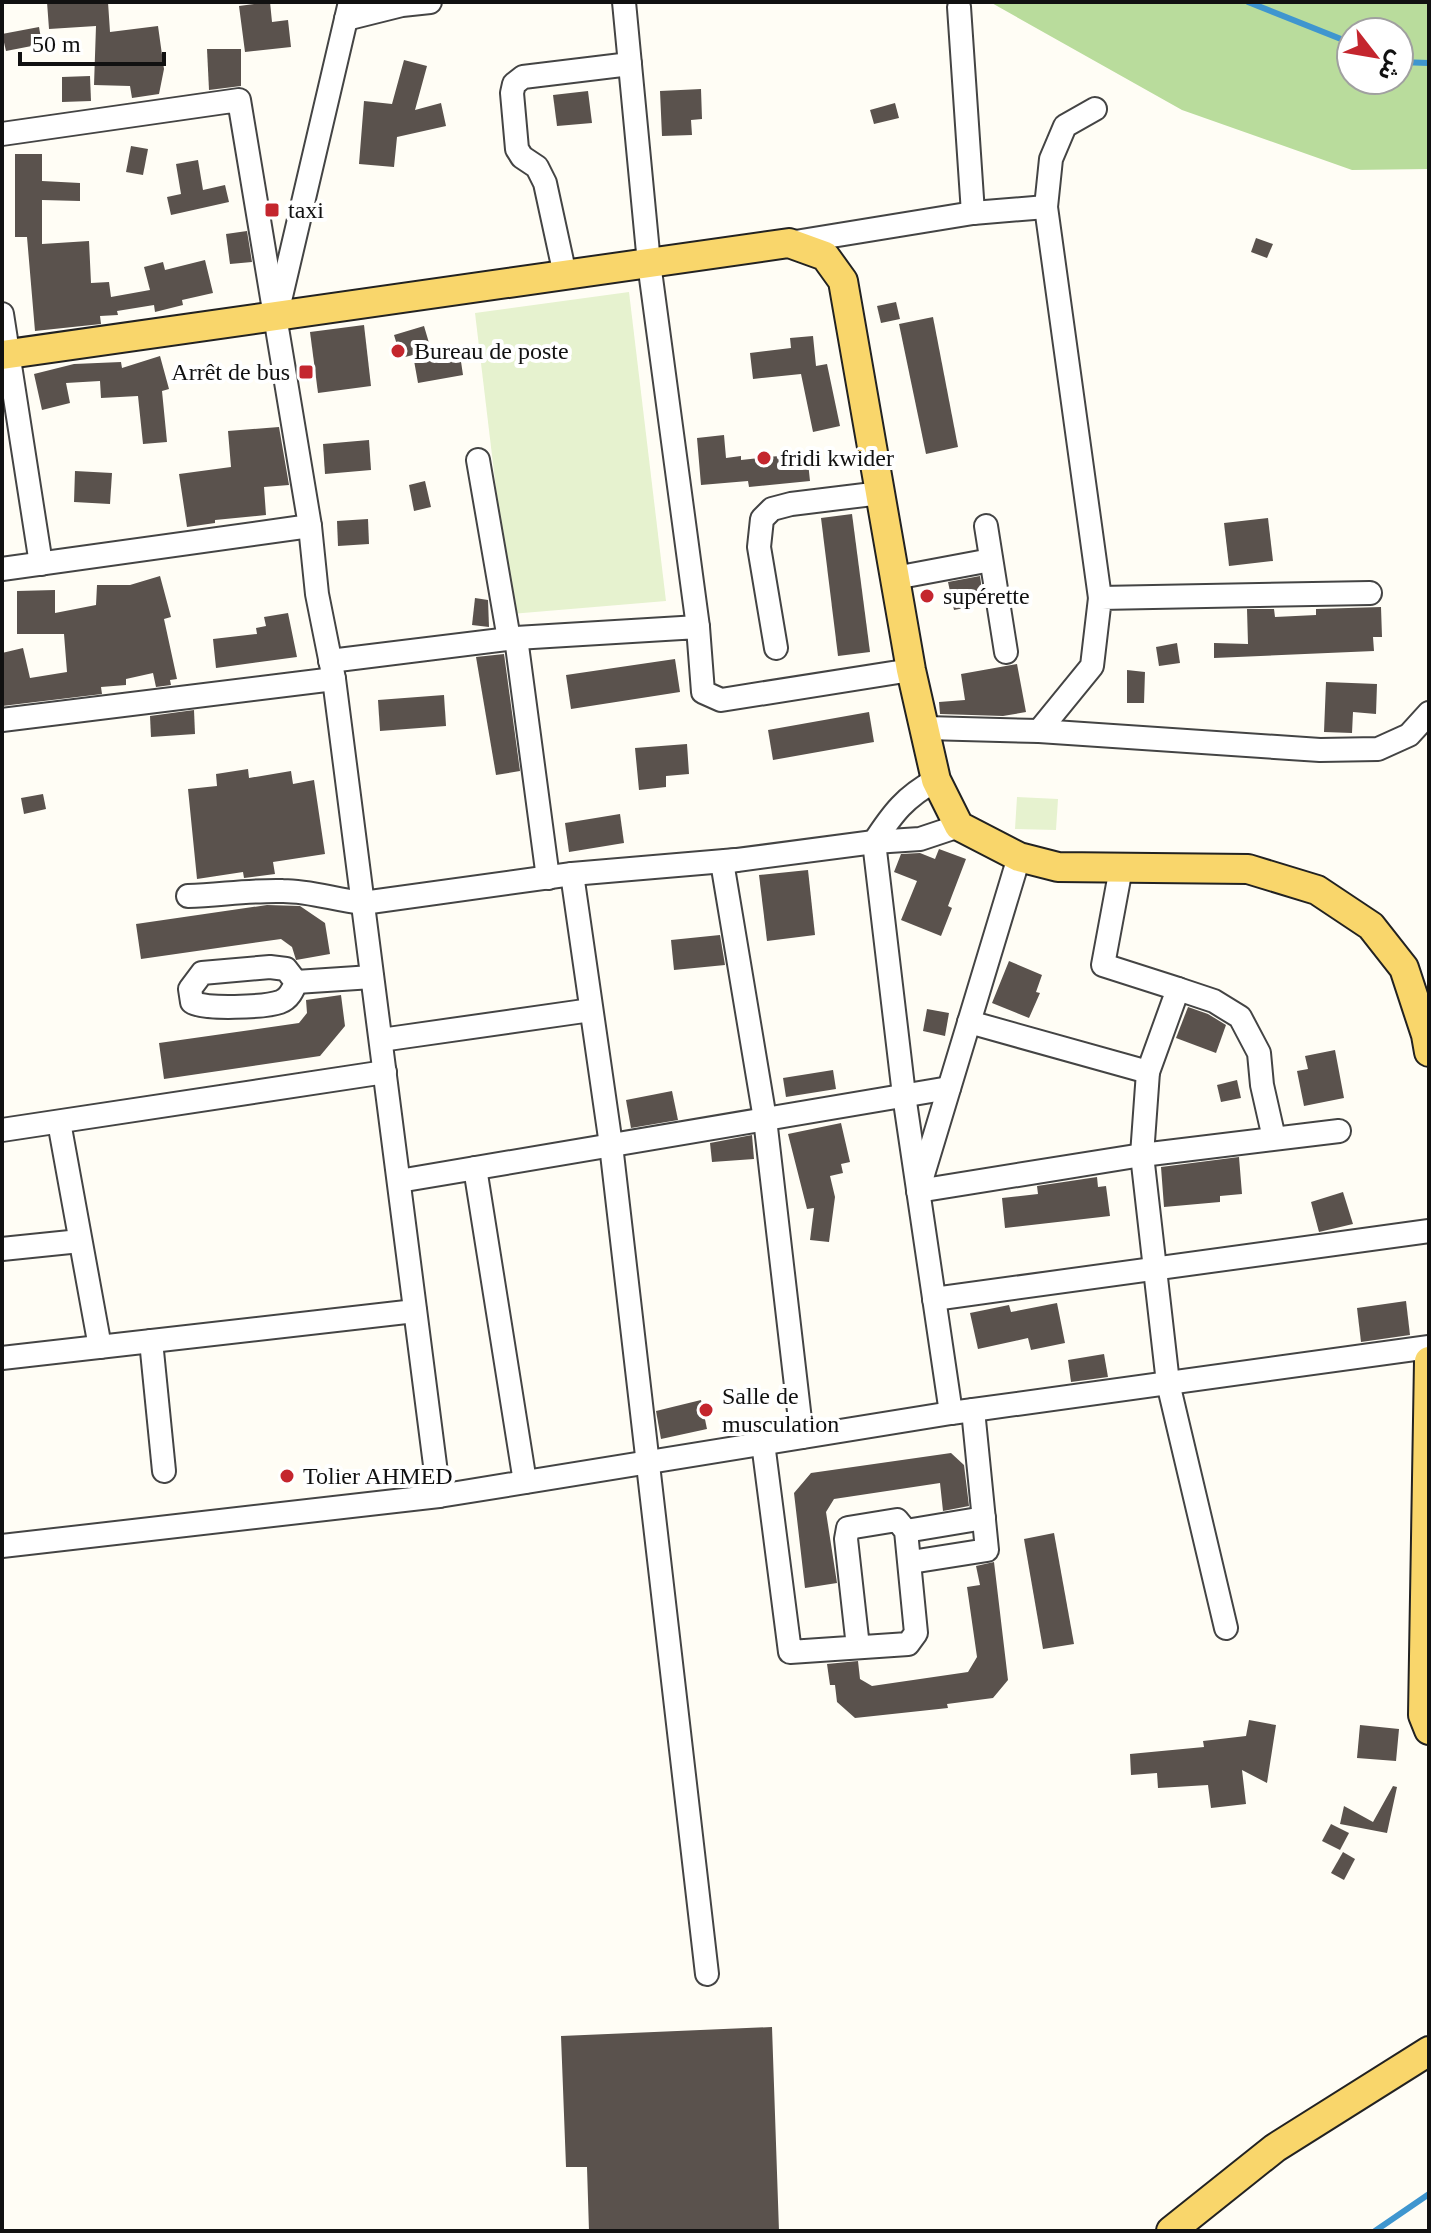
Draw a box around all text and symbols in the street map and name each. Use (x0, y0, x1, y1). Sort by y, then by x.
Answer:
scale bar (20, 16, 164, 66)
north arrow (1335, 16, 1415, 96)
text: 50 m (32, 31, 81, 57)
text: ش (1373, 47, 1410, 85)
place label: taxi (288, 197, 324, 223)
marker: taxi (263, 201, 281, 219)
place label: Bureau de poste (414, 338, 569, 364)
marker: Bureau de poste (389, 342, 407, 360)
place label: Arrêt de bus (171, 359, 290, 385)
marker: Arrêt de bus (297, 363, 315, 381)
place label: fridi kwider (780, 445, 894, 471)
marker: fridi kwider (755, 449, 773, 467)
place label: supérette (943, 583, 1030, 609)
marker: supérette (918, 587, 936, 605)
place label: Salle de musculation (722, 1383, 839, 1437)
marker: Salle de musculation (697, 1401, 715, 1419)
place label: Tolier AHMED (303, 1463, 453, 1489)
marker: Tolier AHMED (278, 1467, 296, 1485)

